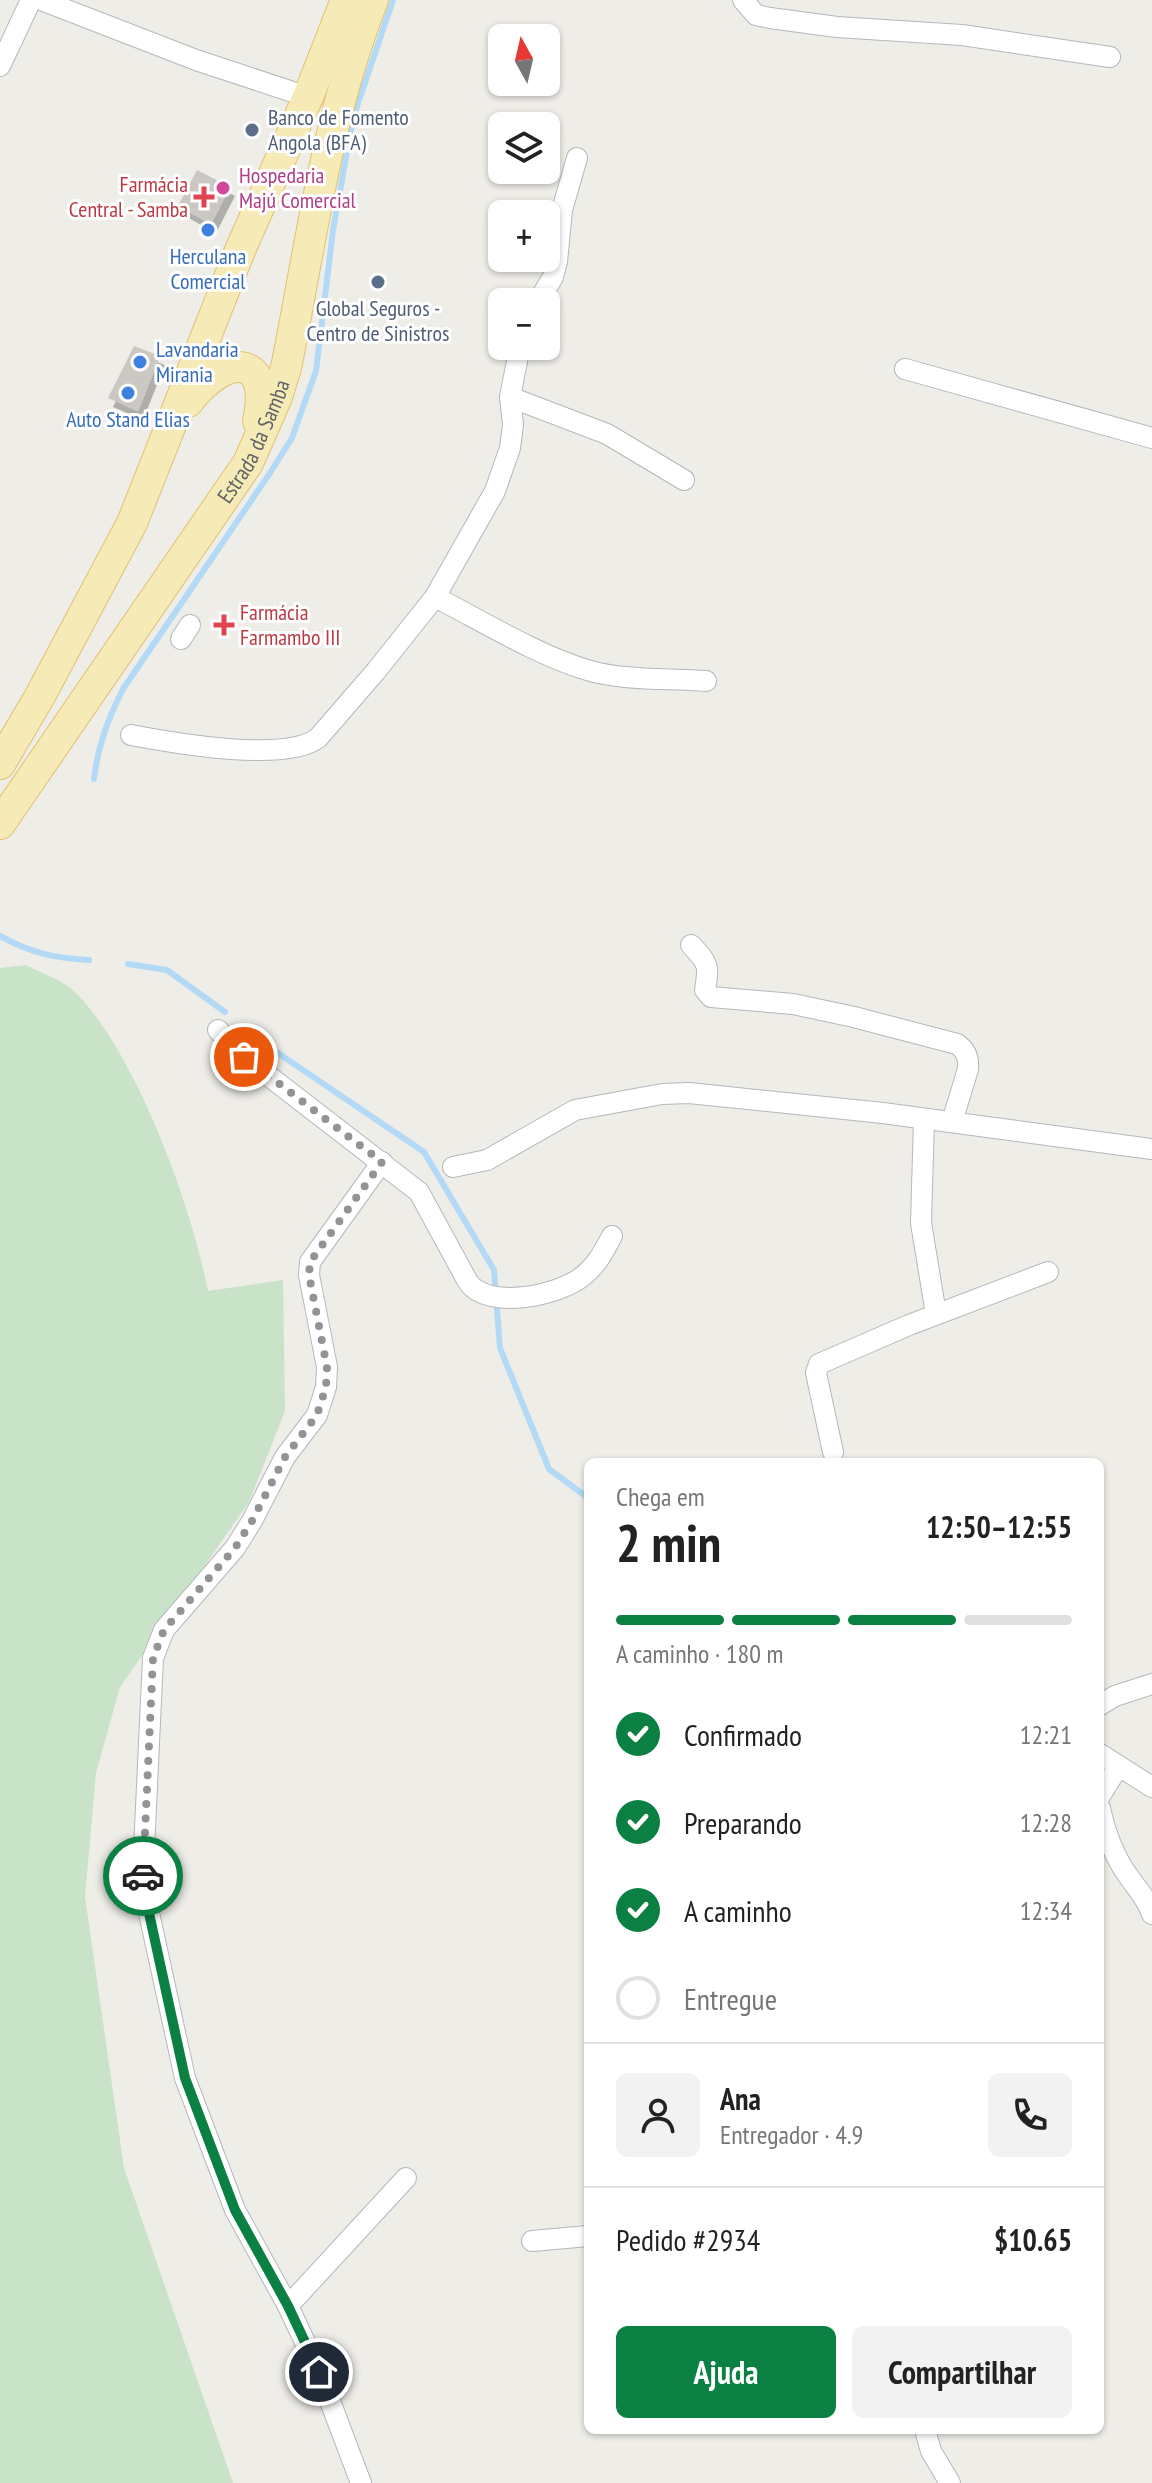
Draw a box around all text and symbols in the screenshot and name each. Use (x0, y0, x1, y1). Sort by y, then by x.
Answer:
north arrow (488, 24, 560, 96)
map controls (488, 24, 560, 360)
place label: Banco de Fomento Angola (BFA) (268, 103, 409, 156)
button: layers (488, 112, 560, 184)
marker: Banco de Fomento Angola (BFA) (243, 121, 261, 139)
place label: Hospedaria Majú Comercial (239, 161, 357, 214)
place label: Farmácia Central - Samba (69, 170, 188, 223)
marker: Hospedaria Majú Comercial (214, 179, 232, 197)
marker: Farmácia Central - Samba (195, 188, 213, 206)
button: + (488, 200, 560, 272)
marker: Herculana Comercial (199, 221, 217, 239)
place label: Herculana Comercial (170, 242, 246, 295)
marker: Global Seguros - Centro de Sinistros (369, 273, 387, 291)
button: − (488, 288, 560, 360)
place label: Global Seguros - Centro de Sinistros (307, 294, 449, 347)
place label: Lavandaria Mirania (156, 335, 239, 388)
marker: Lavandaria Mirania (131, 353, 149, 371)
street label: Estrada da Samba (211, 376, 296, 508)
marker: Auto Stand Elias (119, 384, 137, 402)
place label: Auto Stand Elias (66, 405, 190, 433)
place label: Farmácia Farmambo III (240, 598, 340, 651)
marker: Farmácia Farmambo III (215, 616, 233, 634)
pin (210, 1023, 278, 1091)
icon: bag (222, 1035, 266, 1079)
text: Chega em (616, 1480, 705, 1513)
text: 12:50–12:55 (926, 1507, 1072, 1546)
text: 2 min (616, 1509, 721, 1576)
text: A caminho · 180 m (616, 1637, 783, 1670)
icon: check (616, 1712, 660, 1756)
text: Confirmado (684, 1715, 802, 1754)
text: 12:21 (1020, 1718, 1072, 1751)
icon: check (616, 1800, 660, 1844)
text: Preparando (684, 1803, 802, 1842)
text: 12:28 (1020, 1806, 1072, 1839)
courier (103, 1836, 183, 1916)
icon: car (121, 1854, 165, 1898)
icon: check (616, 1888, 660, 1932)
text: A caminho (684, 1891, 792, 1930)
text: 12:34 (1020, 1894, 1072, 1927)
text: Entregue (684, 1979, 777, 2018)
button: person (616, 2073, 700, 2157)
button: phone (988, 2073, 1072, 2157)
text: Ana (720, 2079, 761, 2118)
text: Entregador · 4.9 (720, 2118, 863, 2151)
text: Pedido #2934 (616, 2220, 760, 2259)
text: $10.65 (994, 2220, 1072, 2259)
button: Ajuda (616, 2326, 836, 2418)
button: Compartilhar (852, 2326, 1072, 2418)
pin (285, 2338, 353, 2406)
icon: home (297, 2350, 341, 2394)

